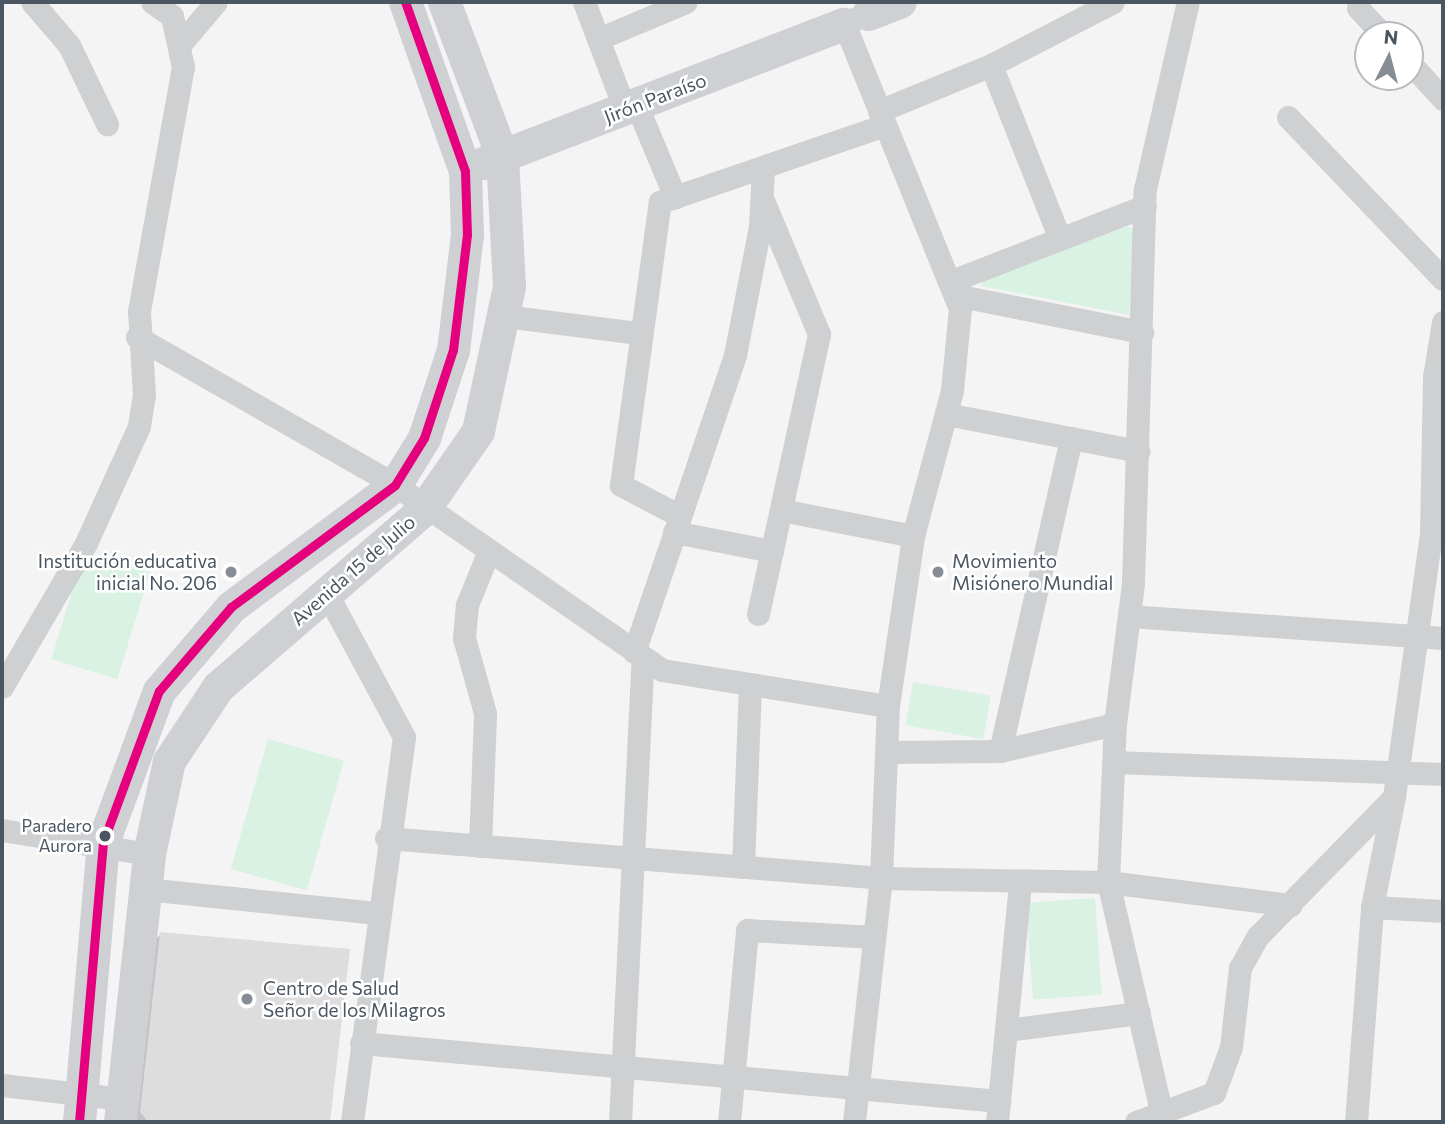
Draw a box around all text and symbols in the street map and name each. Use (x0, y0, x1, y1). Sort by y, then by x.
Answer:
north arrow (1354, 21, 1424, 91)
text: N (1383, 24, 1399, 49)
street label: Jirón Paraíso (601, 68, 709, 128)
street label: Avenida 15 de Julio (286, 510, 420, 630)
place label: Institución educativa inicial No. 206 (38, 550, 217, 594)
place label: Movimiento Misiónero Mundial (952, 550, 1113, 594)
marker: Institución educativa inicial No. 206 (223, 564, 239, 580)
marker: Movimiento Misiónero Mundial (930, 564, 946, 580)
place label: Paradero Aurora (21, 816, 92, 856)
marker: Paradero Aurora (98, 829, 112, 843)
place label: Centro de Salud Señor de los Milagros (263, 977, 446, 1021)
marker: Centro de Salud Señor de los Milagros (237, 989, 257, 1009)

